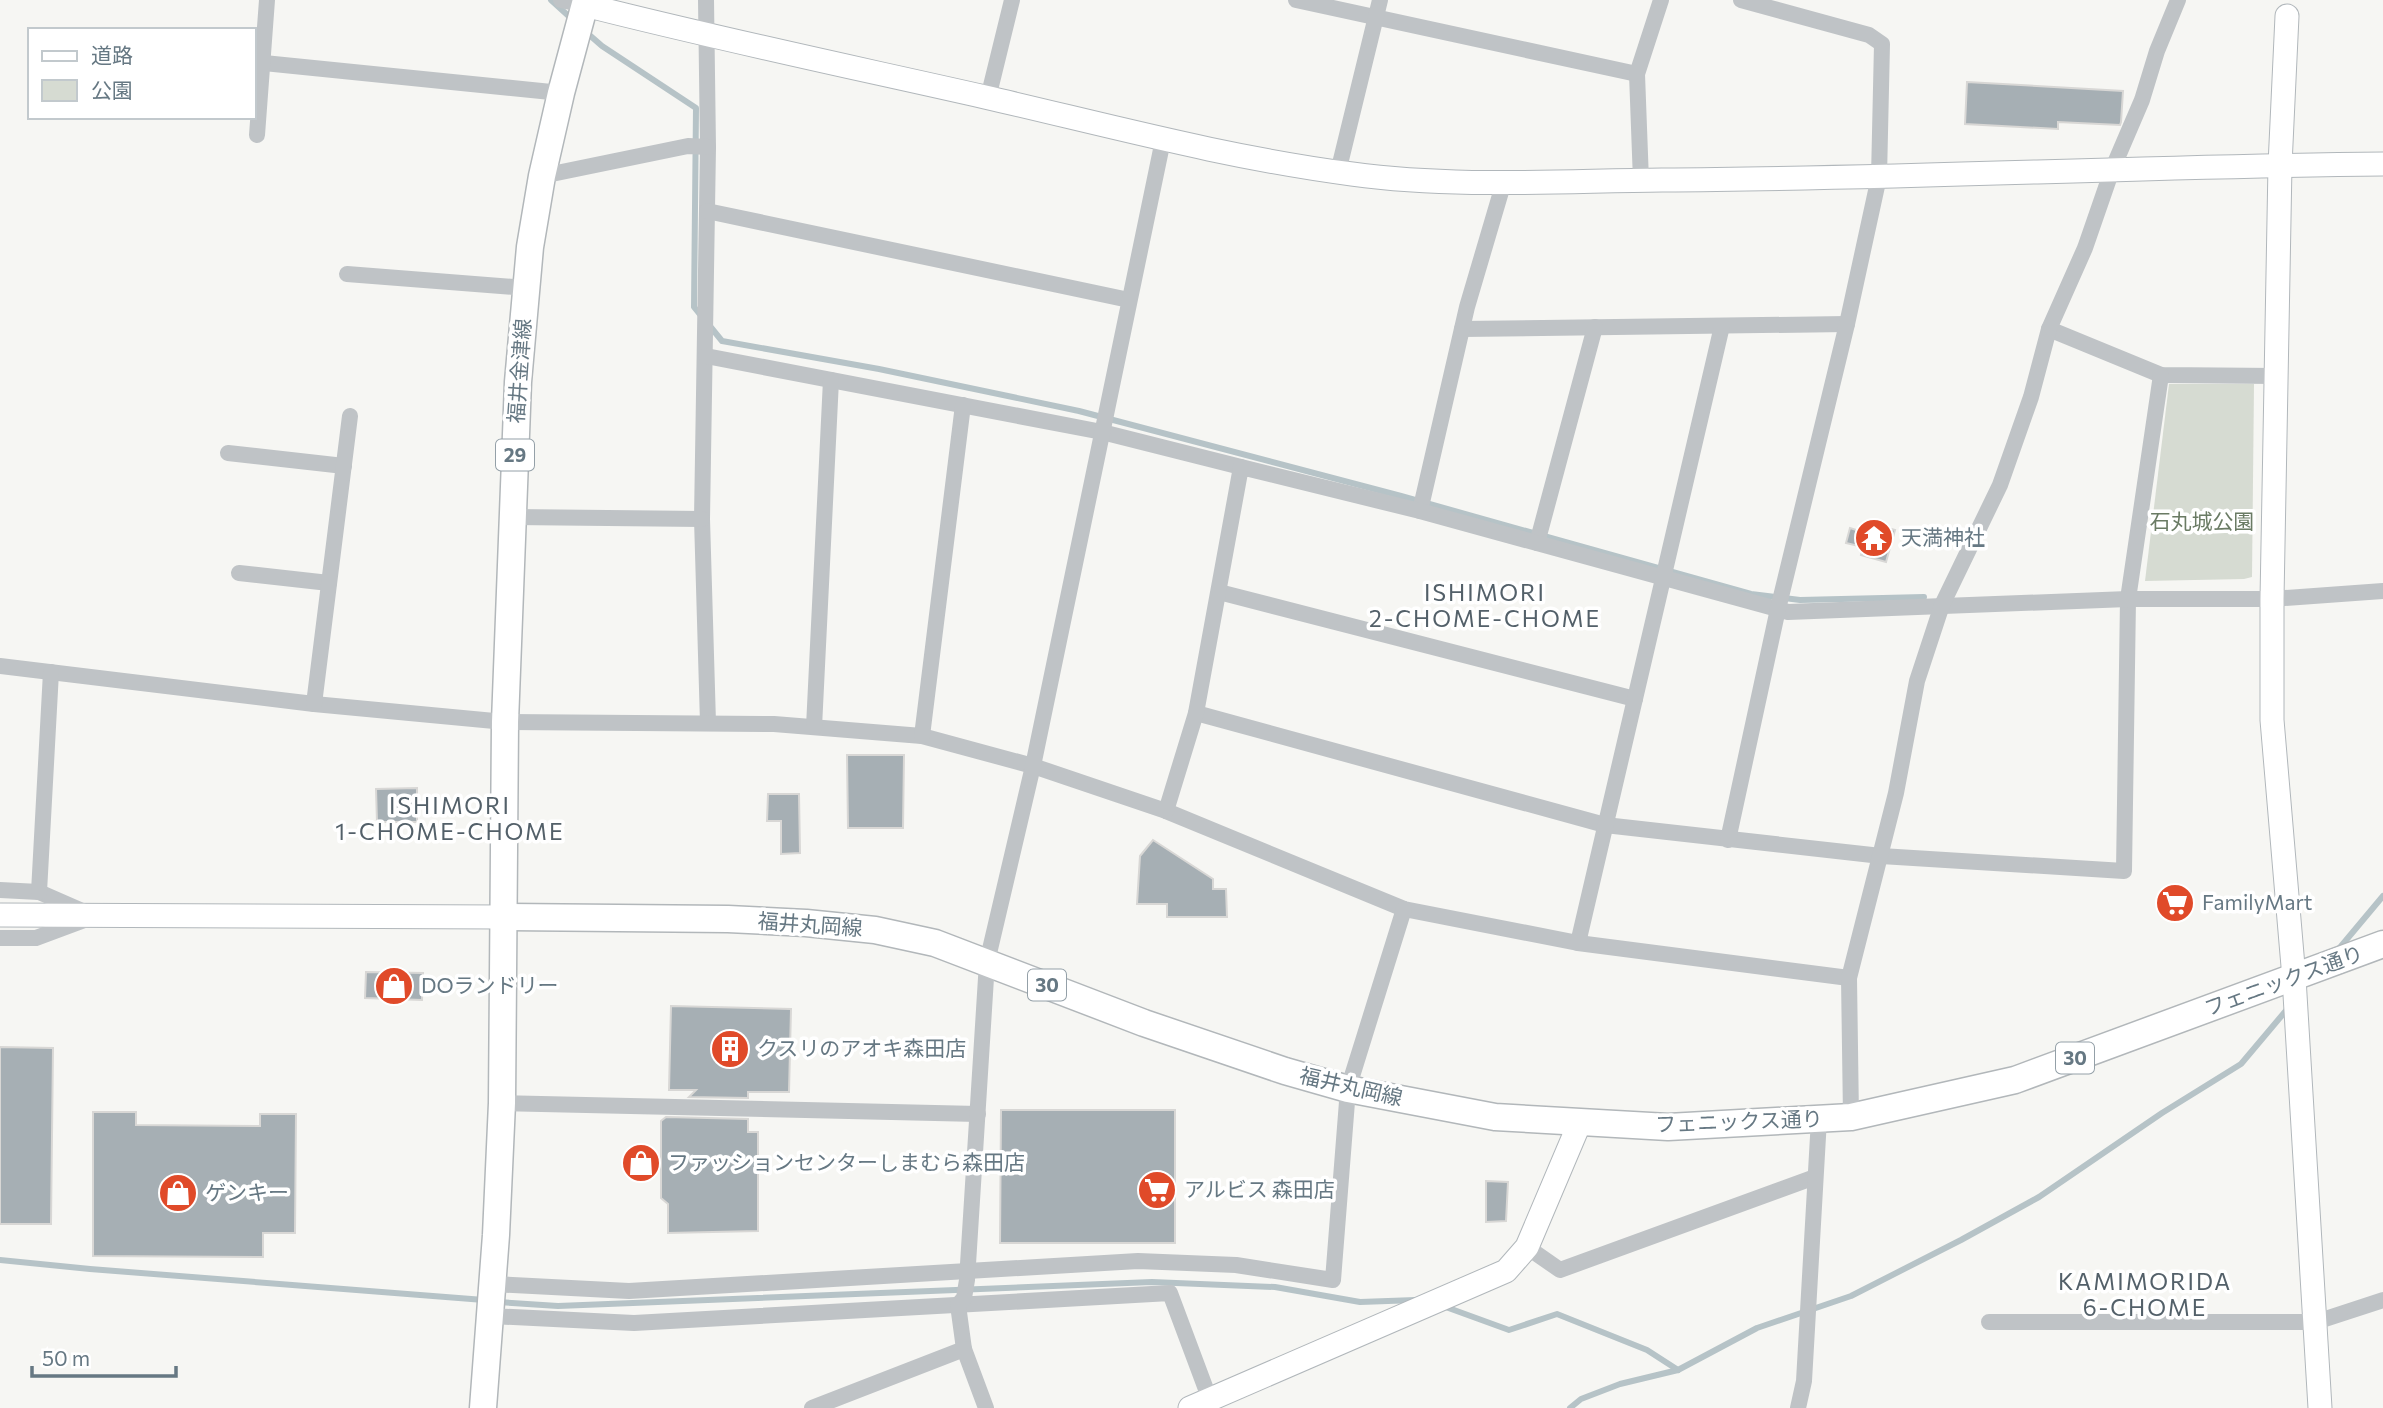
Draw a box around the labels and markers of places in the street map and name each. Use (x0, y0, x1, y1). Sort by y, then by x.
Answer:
temple icon: 天満神社 (1853, 517, 1895, 559)
place label: 天満神社 (1901, 524, 1985, 549)
supermarket icon: FamilyMart (2154, 882, 2196, 924)
place label: FamilyMart (2202, 889, 2312, 914)
shop icon: DOランドリー (373, 965, 415, 1007)
place label: DOランドリー (421, 972, 559, 997)
building icon: クスリのアオキ森田店 (709, 1028, 751, 1070)
place label: クスリのアオキ森田店 (757, 1035, 966, 1060)
shop icon: ファッションセンターしまむら森田店 (620, 1142, 662, 1184)
place label: ファッションセンターしまむら森田店 (668, 1149, 1025, 1174)
supermarket icon: アルビス 森田店 (1136, 1169, 1178, 1211)
shop icon: ゲンキー (157, 1172, 199, 1214)
place label: アルビス 森田店 (1184, 1176, 1335, 1201)
place label: ゲンキー (205, 1179, 289, 1204)

